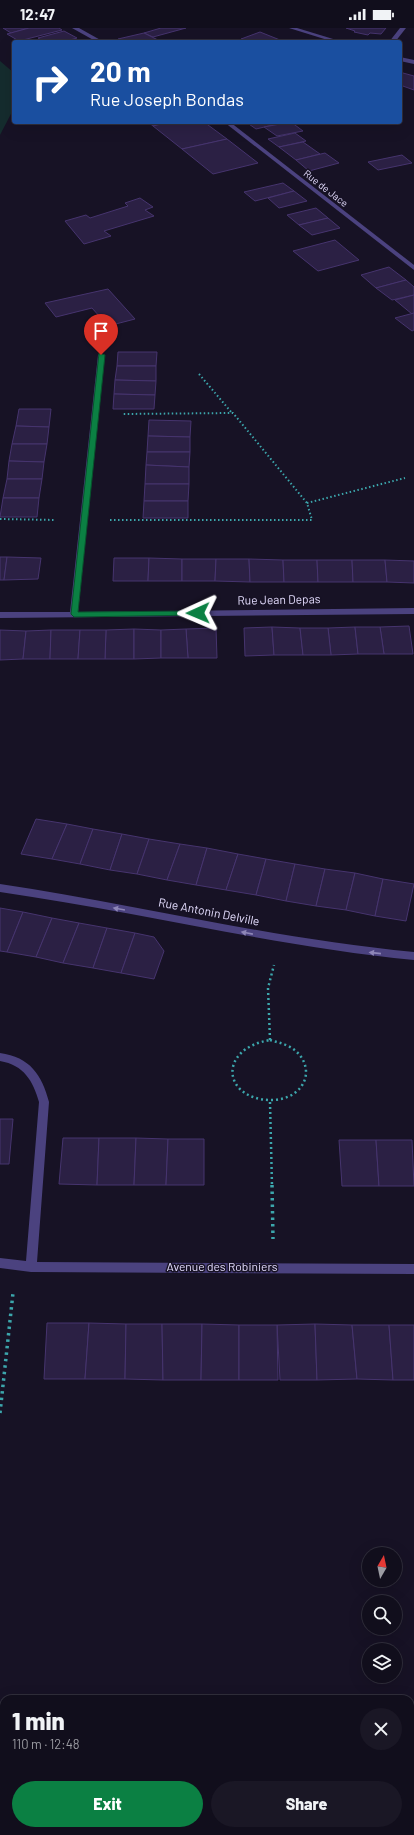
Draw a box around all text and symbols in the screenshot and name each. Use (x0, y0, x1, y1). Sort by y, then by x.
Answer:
text: 12:47 (20, 5, 55, 23)
text: 20 m (90, 54, 151, 88)
icon: right (24, 56, 76, 108)
text: Rue Joseph Bondas (90, 88, 244, 110)
street label: Rue de Jace (301, 167, 351, 209)
pin (84, 314, 118, 355)
icon: arrive (90, 320, 112, 342)
street label: Rue Jean Depas (237, 591, 321, 607)
position arrow (177, 592, 219, 634)
street label: Rue Antonin Delville (157, 894, 261, 928)
one-way arrow (113, 905, 125, 911)
one-way arrow (241, 930, 253, 936)
one-way arrow (369, 949, 381, 956)
street label: Avenue des Robiniers (166, 1259, 278, 1273)
north arrow (362, 1547, 402, 1587)
map controls (362, 1547, 402, 1683)
button: search (362, 1595, 402, 1635)
button: layers (362, 1643, 402, 1683)
text: 1 min (12, 1706, 65, 1735)
button: close (360, 1708, 402, 1750)
text: 110 m · 12:48 (12, 1736, 80, 1752)
button: Exit (12, 1781, 203, 1827)
button: Share (211, 1781, 402, 1827)

